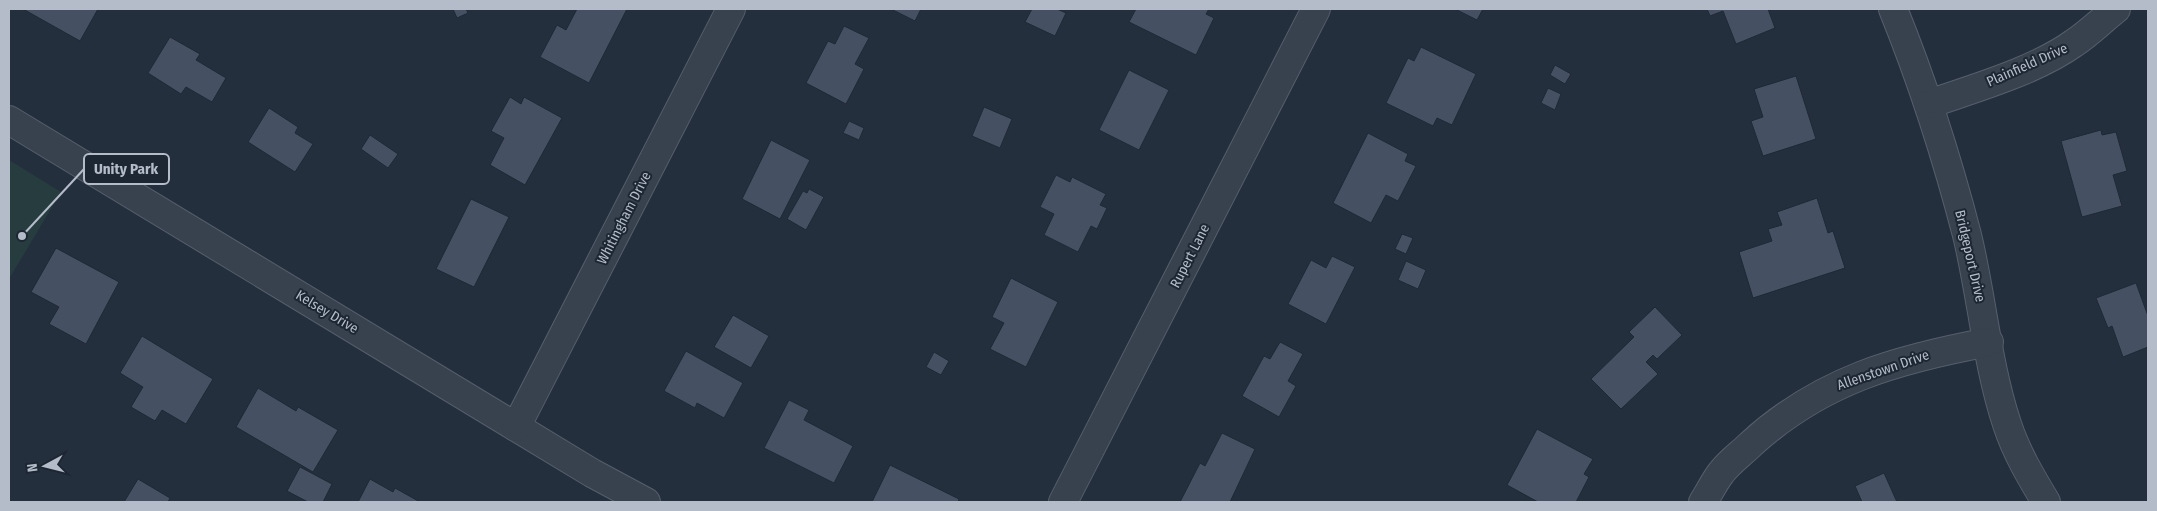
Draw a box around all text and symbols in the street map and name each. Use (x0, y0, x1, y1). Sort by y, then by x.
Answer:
street label: Plainfield Drive (1984, 40, 2070, 90)
callout: Unity Park (84, 154, 169, 184)
text: Unity Park (94, 160, 158, 178)
street label: Whitingham Drive (593, 169, 655, 267)
street label: Bridgeport Drive (1951, 208, 1989, 304)
street label: Rupert Lane (1167, 221, 1213, 291)
street label: Kelsey Drive (293, 287, 361, 337)
street label: Allenstown Drive (1835, 346, 1931, 394)
north arrow (20, 441, 70, 491)
text: N (24, 462, 42, 473)

